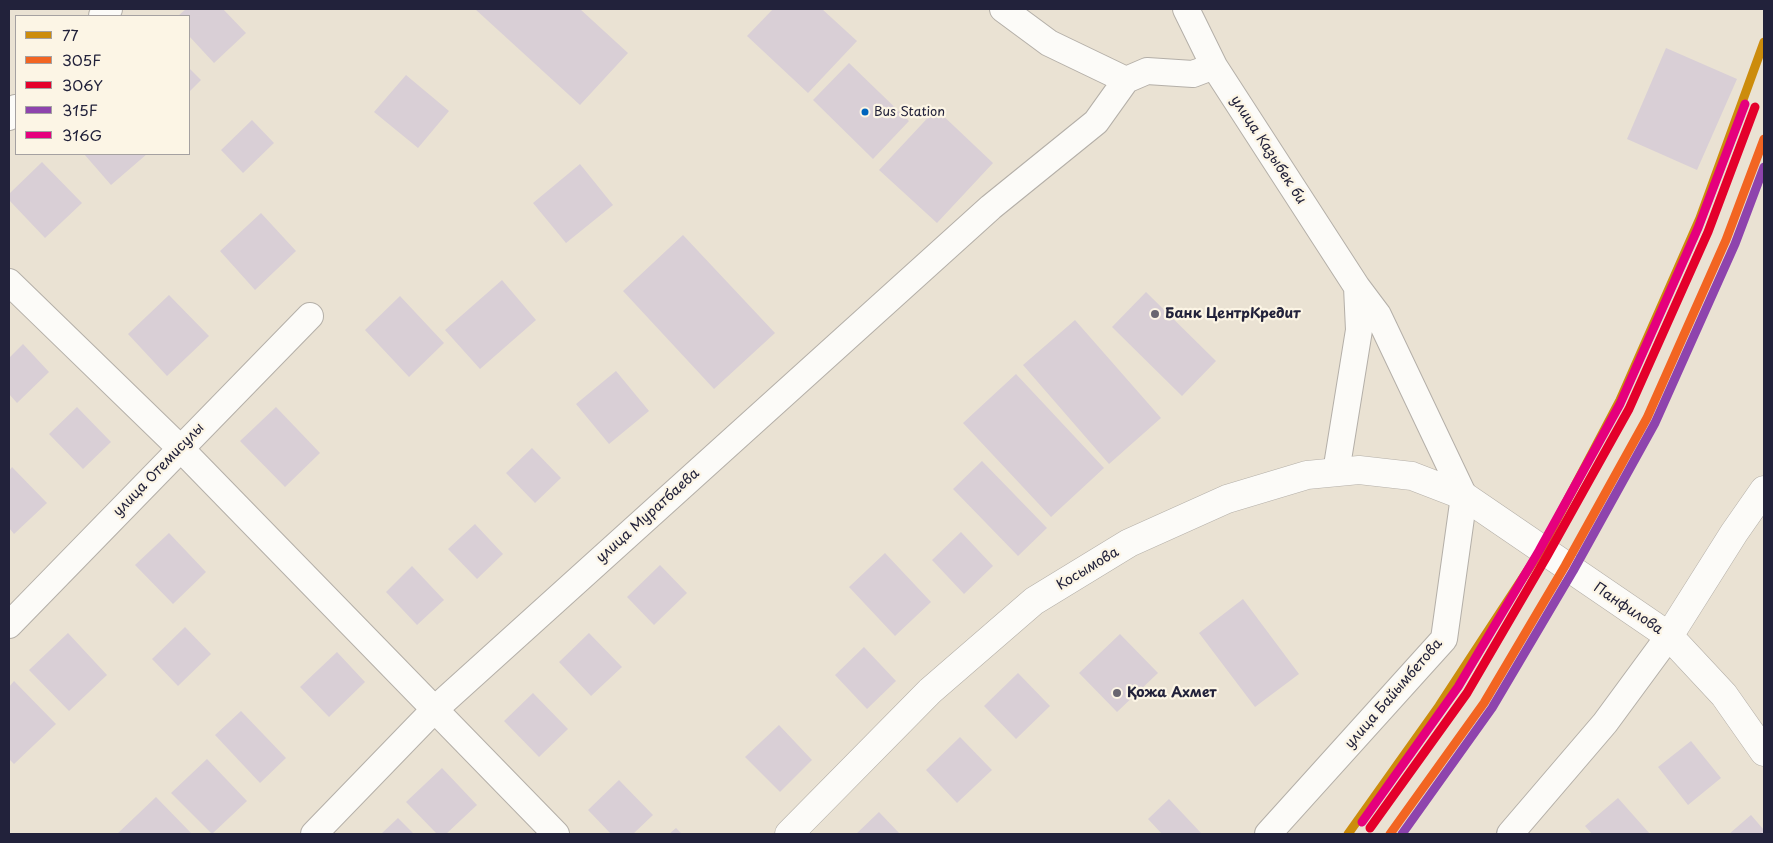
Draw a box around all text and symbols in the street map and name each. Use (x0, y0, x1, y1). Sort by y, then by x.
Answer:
legend (15, 15, 190, 155)
text: 77 (62, 23, 79, 46)
text: 305F (62, 48, 101, 71)
text: 306Y (62, 73, 103, 96)
street label: улица Казыбек би (1227, 93, 1309, 207)
text: 315F (62, 98, 98, 121)
place label: Bus Station (874, 104, 945, 120)
marker: Bus Station (860, 107, 870, 117)
text: 316G (62, 123, 102, 146)
place label: Банк ЦентрКредит (1165, 306, 1300, 322)
marker: Банк ЦентрКредит (1149, 308, 1161, 320)
street label: улица Отемисулы (110, 420, 208, 520)
street label: улица Муратбаева (593, 465, 703, 567)
street label: Косымова (1054, 544, 1122, 594)
street label: Панфилова (1590, 580, 1666, 638)
street label: улица Байымбетова (1342, 636, 1446, 752)
place label: Қожа Ахмет (1127, 685, 1217, 701)
marker: Қожа Ахмет (1111, 687, 1123, 699)

